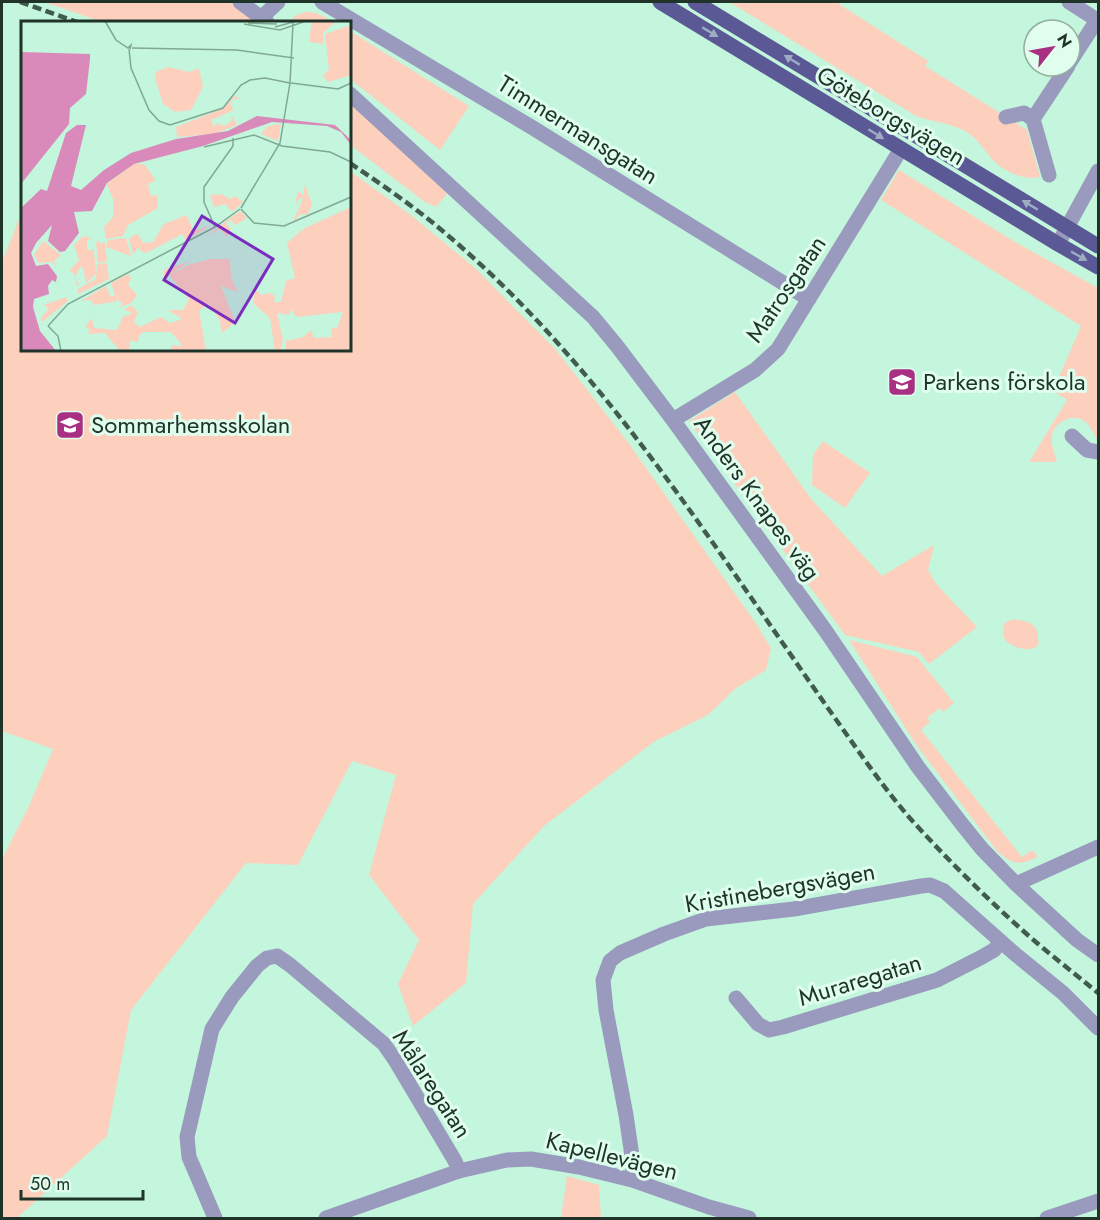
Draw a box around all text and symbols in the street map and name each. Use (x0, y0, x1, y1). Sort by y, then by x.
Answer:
north arrow (1022, 18, 1082, 78)
inset map (21, 21, 351, 351)
one-way arrow (702, 26, 718, 37)
text: N (1051, 29, 1078, 52)
one-way arrow (784, 55, 800, 66)
street label: Göteborgsvägen (810, 57, 973, 174)
street label: Timmermansgatan (491, 66, 665, 193)
one-way arrow (868, 128, 885, 139)
one-way arrow (1022, 199, 1038, 210)
street label: Matrosgatan (737, 228, 834, 349)
one-way arrow (1071, 251, 1088, 261)
place label: Parkens förskola (923, 364, 1085, 399)
school or university icon: Parkens förskola (886, 366, 918, 398)
place label: Sommarhemsskolan (91, 407, 290, 442)
street label: Anders Knapes väg (686, 408, 829, 587)
school or university icon: Sommarhemsskolan (54, 409, 86, 441)
street label: Kristinebergsvägen (682, 854, 878, 921)
street label: Muraregatan (794, 944, 926, 1015)
street label: Målaregatan (384, 1022, 481, 1145)
street label: Kapellevägen (542, 1122, 682, 1189)
scale bar (21, 1163, 142, 1201)
text: 50 m (30, 1171, 70, 1197)

